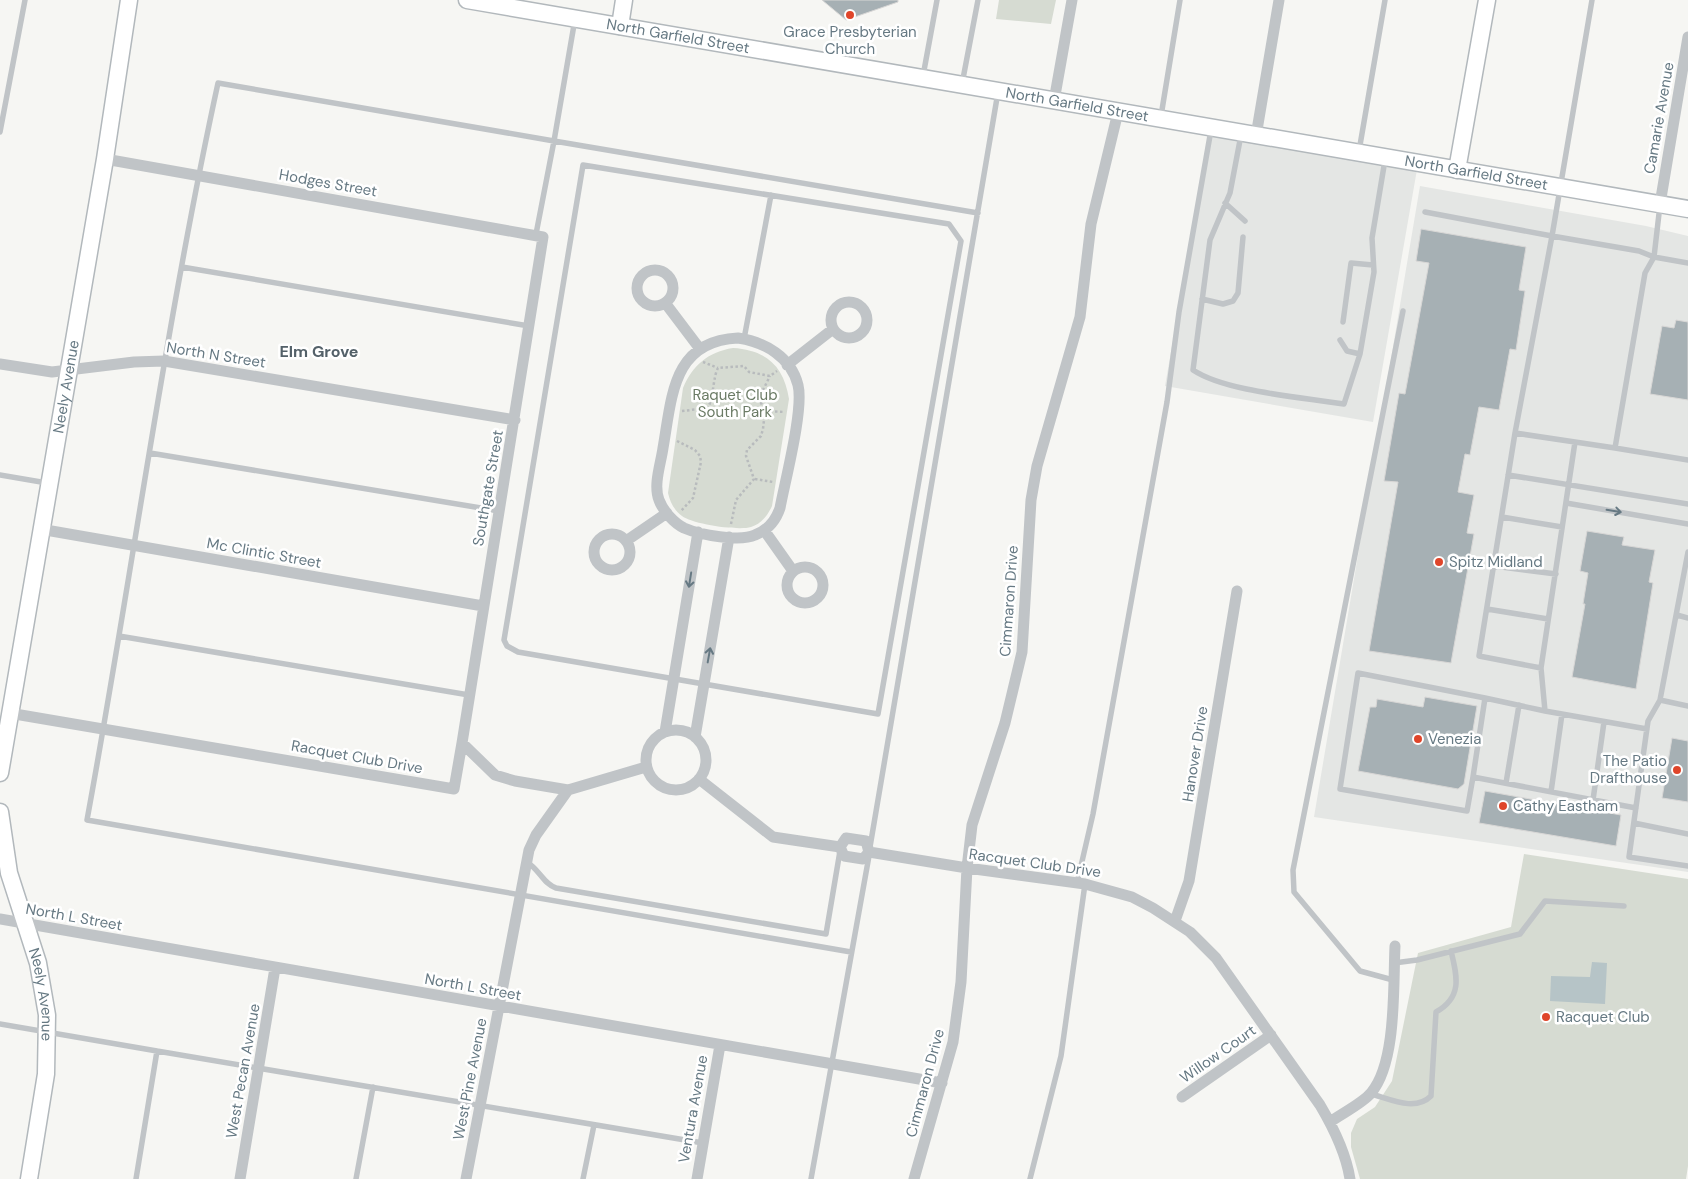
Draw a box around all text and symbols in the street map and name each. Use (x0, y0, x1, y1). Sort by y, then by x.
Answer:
marker: Grace Presbyterian Church (844, 9, 856, 21)
street label: North Garfield Street (605, 14, 751, 58)
place label: Grace Presbyterian Church (783, 22, 917, 59)
street label: Camarie Avenue (1639, 61, 1679, 175)
street label: North Garfield Street (1004, 82, 1150, 127)
street label: North Garfield Street (1403, 151, 1549, 195)
street label: Hodges Street (277, 165, 379, 201)
street label: North N Street (165, 337, 267, 373)
street label: Neely Avenue (48, 339, 84, 435)
district label: Elm Grove (280, 341, 358, 362)
park label: Raquet Club South Park (692, 385, 778, 422)
street label: Southgate Street (468, 428, 508, 548)
one-way arrow (1605, 507, 1621, 517)
street label: Mc Clintic Street (205, 533, 323, 573)
street label: Cimmaron Drive (995, 545, 1023, 657)
place label: Spitz Midland (1449, 552, 1543, 572)
marker: Spitz Midland (1433, 556, 1445, 568)
one-way arrow (684, 572, 694, 588)
one-way arrow (704, 647, 714, 663)
street label: Hanover Drive (1178, 705, 1212, 803)
place label: Venezia (1428, 729, 1481, 749)
marker: Venezia (1412, 733, 1424, 745)
street label: Racquet Club Drive (290, 736, 424, 778)
place label: The Patio Drafthouse (1590, 751, 1667, 788)
marker: The Patio Drafthouse (1671, 764, 1683, 776)
place label: Cathy Eastham (1513, 796, 1618, 816)
marker: Cathy Eastham (1497, 800, 1509, 812)
street label: Racquet Club Drive (968, 844, 1102, 882)
street label: North L Street (24, 899, 124, 935)
street label: Neely Avenue (24, 945, 57, 1041)
street label: North L Street (423, 969, 523, 1005)
street label: West Pecan Avenue (221, 1002, 265, 1140)
place label: Racquet Club (1556, 1007, 1650, 1027)
marker: Racquet Club (1540, 1011, 1552, 1023)
street label: West Pine Avenue (448, 1016, 492, 1142)
street label: Willow Court (1176, 1020, 1260, 1088)
street label: Cimmaron Drive (901, 1027, 949, 1139)
street label: Ventura Avenue (674, 1053, 712, 1165)

